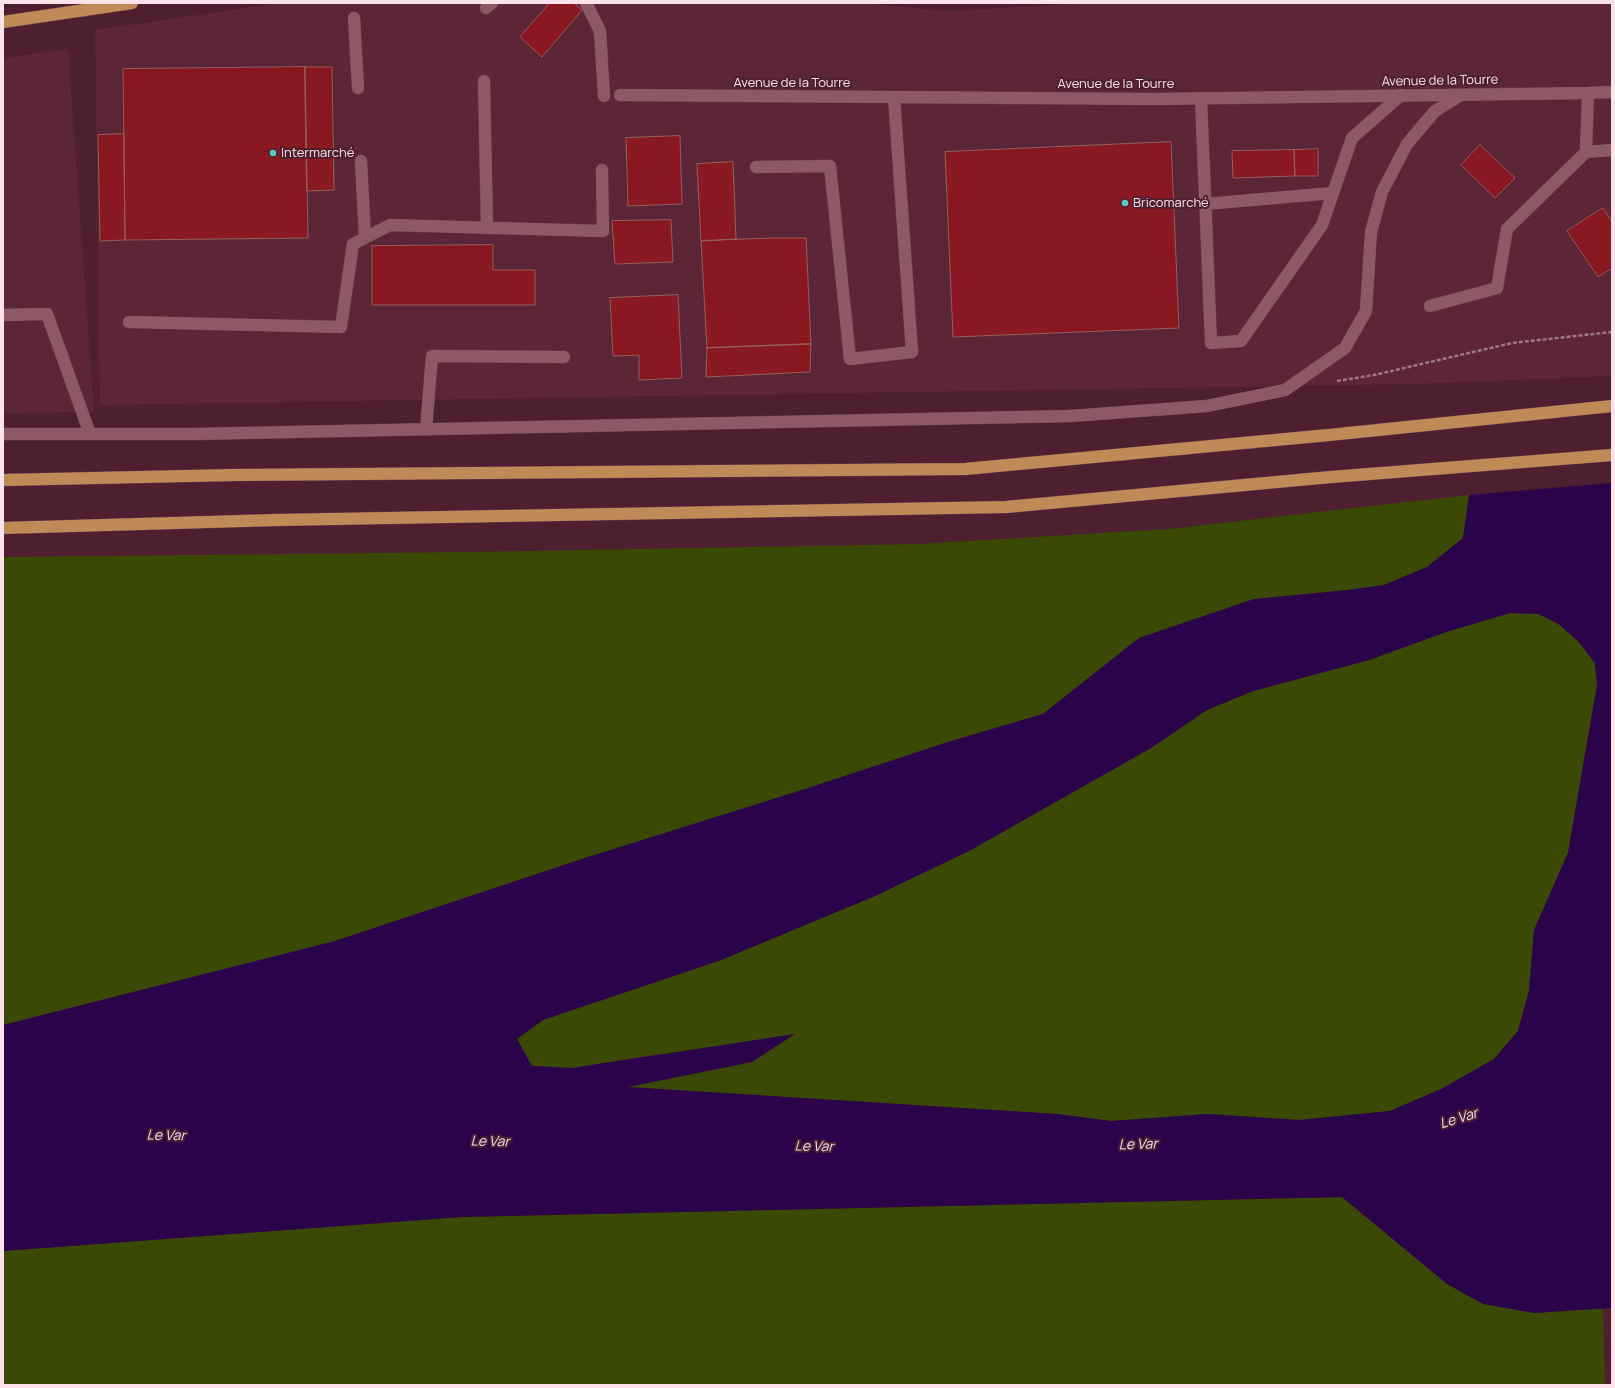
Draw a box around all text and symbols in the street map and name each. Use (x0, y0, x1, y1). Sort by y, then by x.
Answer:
street label: Avenue de la Tourre (1381, 72, 1499, 90)
street label: Avenue de la Tourre (734, 75, 850, 91)
street label: Avenue de la Tourre (1058, 76, 1174, 92)
place label: Intermarché (281, 145, 354, 161)
marker: Intermarché (268, 148, 278, 158)
place label: Bricomarché (1133, 195, 1209, 211)
marker: Bricomarché (1120, 198, 1130, 208)
water label: Le Var (1438, 1105, 1480, 1133)
water label: Le Var (146, 1127, 186, 1145)
water label: Le Var (470, 1133, 510, 1151)
water label: Le Var (1118, 1136, 1158, 1154)
water label: Le Var (794, 1138, 834, 1156)

